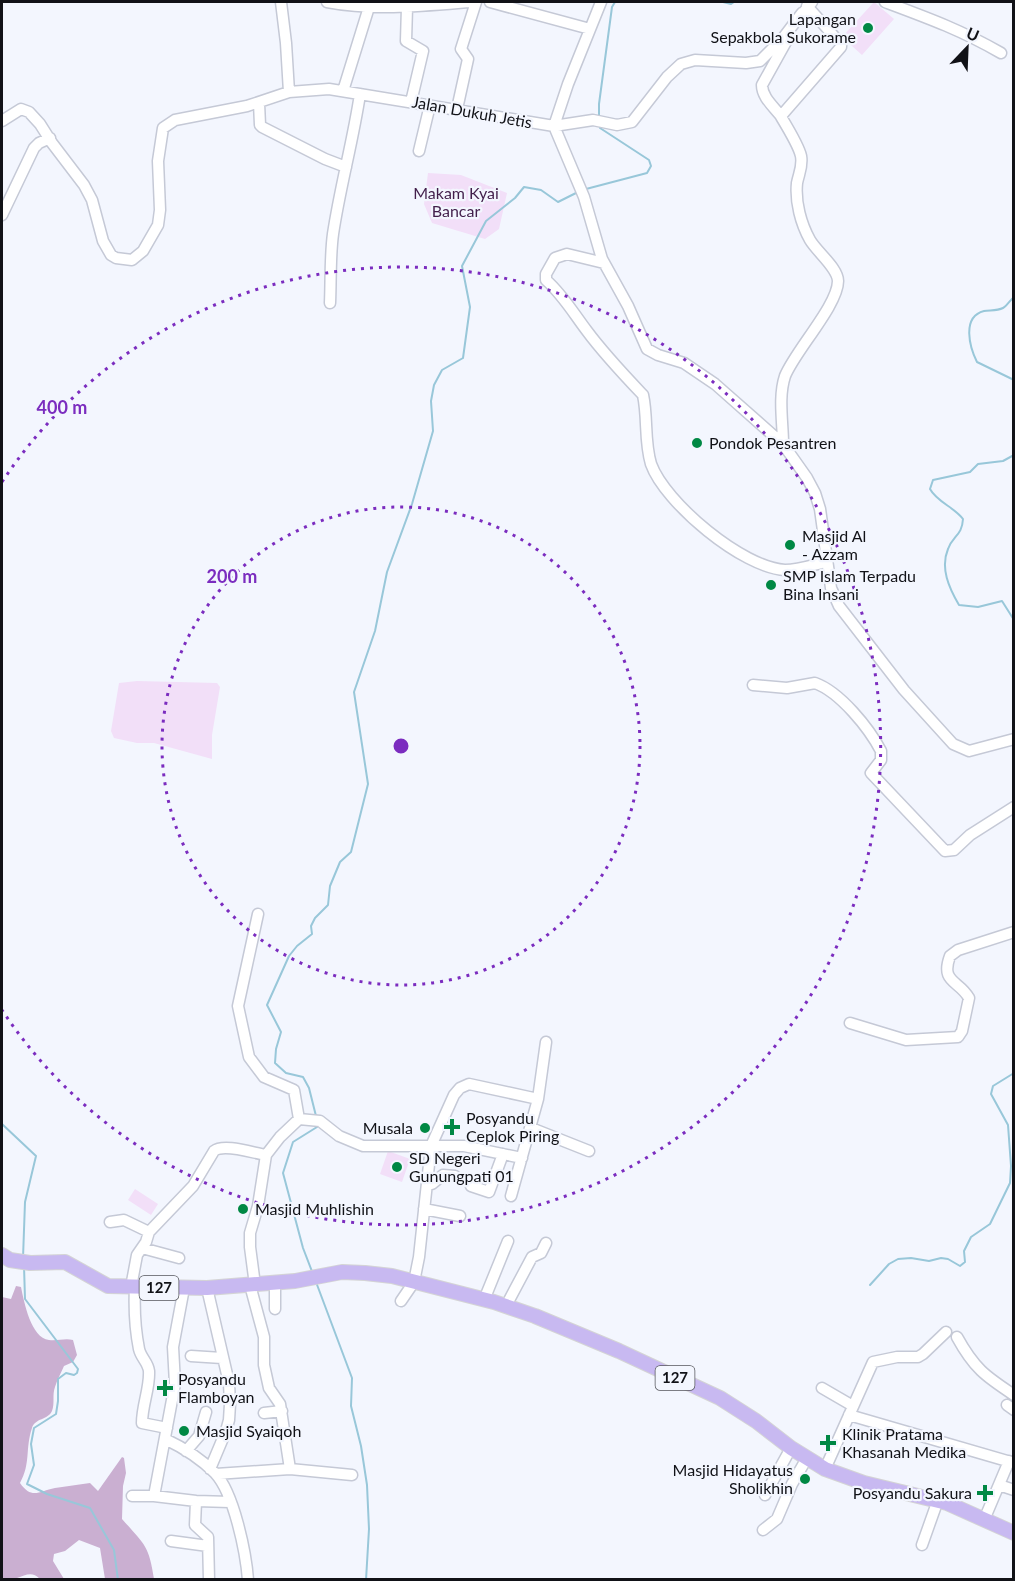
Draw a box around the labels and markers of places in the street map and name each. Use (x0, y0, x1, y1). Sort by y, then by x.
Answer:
place label: Lapangan Sepakbola Sukorame (711, 9, 856, 46)
marker: Lapangan Sepakbola Sukorame (861, 21, 875, 35)
place label: Pondok Pesantren (709, 433, 836, 452)
marker: Pondok Pesantren (690, 436, 704, 450)
place label: Masjid Al - Azzam (802, 526, 866, 563)
marker: Masjid Al - Azzam (783, 538, 797, 552)
place label: SMP Islam Terpadu Bina Insani (783, 566, 916, 603)
marker: SMP Islam Terpadu Bina Insani (764, 578, 778, 592)
centre of rings (391, 736, 411, 756)
place label: Posyandu Ceplok Piring (466, 1108, 559, 1145)
place label: Musala (363, 1118, 413, 1137)
marker: Posyandu Ceplok Piring (443, 1118, 461, 1136)
marker: Musala (418, 1121, 432, 1135)
place label: SD Negeri Gunungpati 01 (409, 1148, 514, 1185)
marker: SD Negeri Gunungpati 01 (390, 1160, 404, 1174)
place label: Masjid Muhlishin (255, 1199, 374, 1218)
marker: Masjid Muhlishin (236, 1202, 250, 1216)
place label: Posyandu Flamboyan (178, 1369, 255, 1406)
marker: Posyandu Flamboyan (156, 1379, 174, 1397)
place label: Masjid Syaiqoh (196, 1421, 301, 1440)
marker: Masjid Syaiqoh (177, 1424, 191, 1438)
place label: Klinik Pratama Khasanah Medika (842, 1424, 966, 1461)
marker: Klinik Pratama Khasanah Medika (819, 1434, 837, 1452)
place label: Masjid Hidayatus Sholikhin (673, 1460, 793, 1497)
marker: Masjid Hidayatus Sholikhin (798, 1472, 812, 1486)
place label: Posyandu Sakura (853, 1483, 972, 1502)
marker: Posyandu Sakura (976, 1484, 994, 1502)

